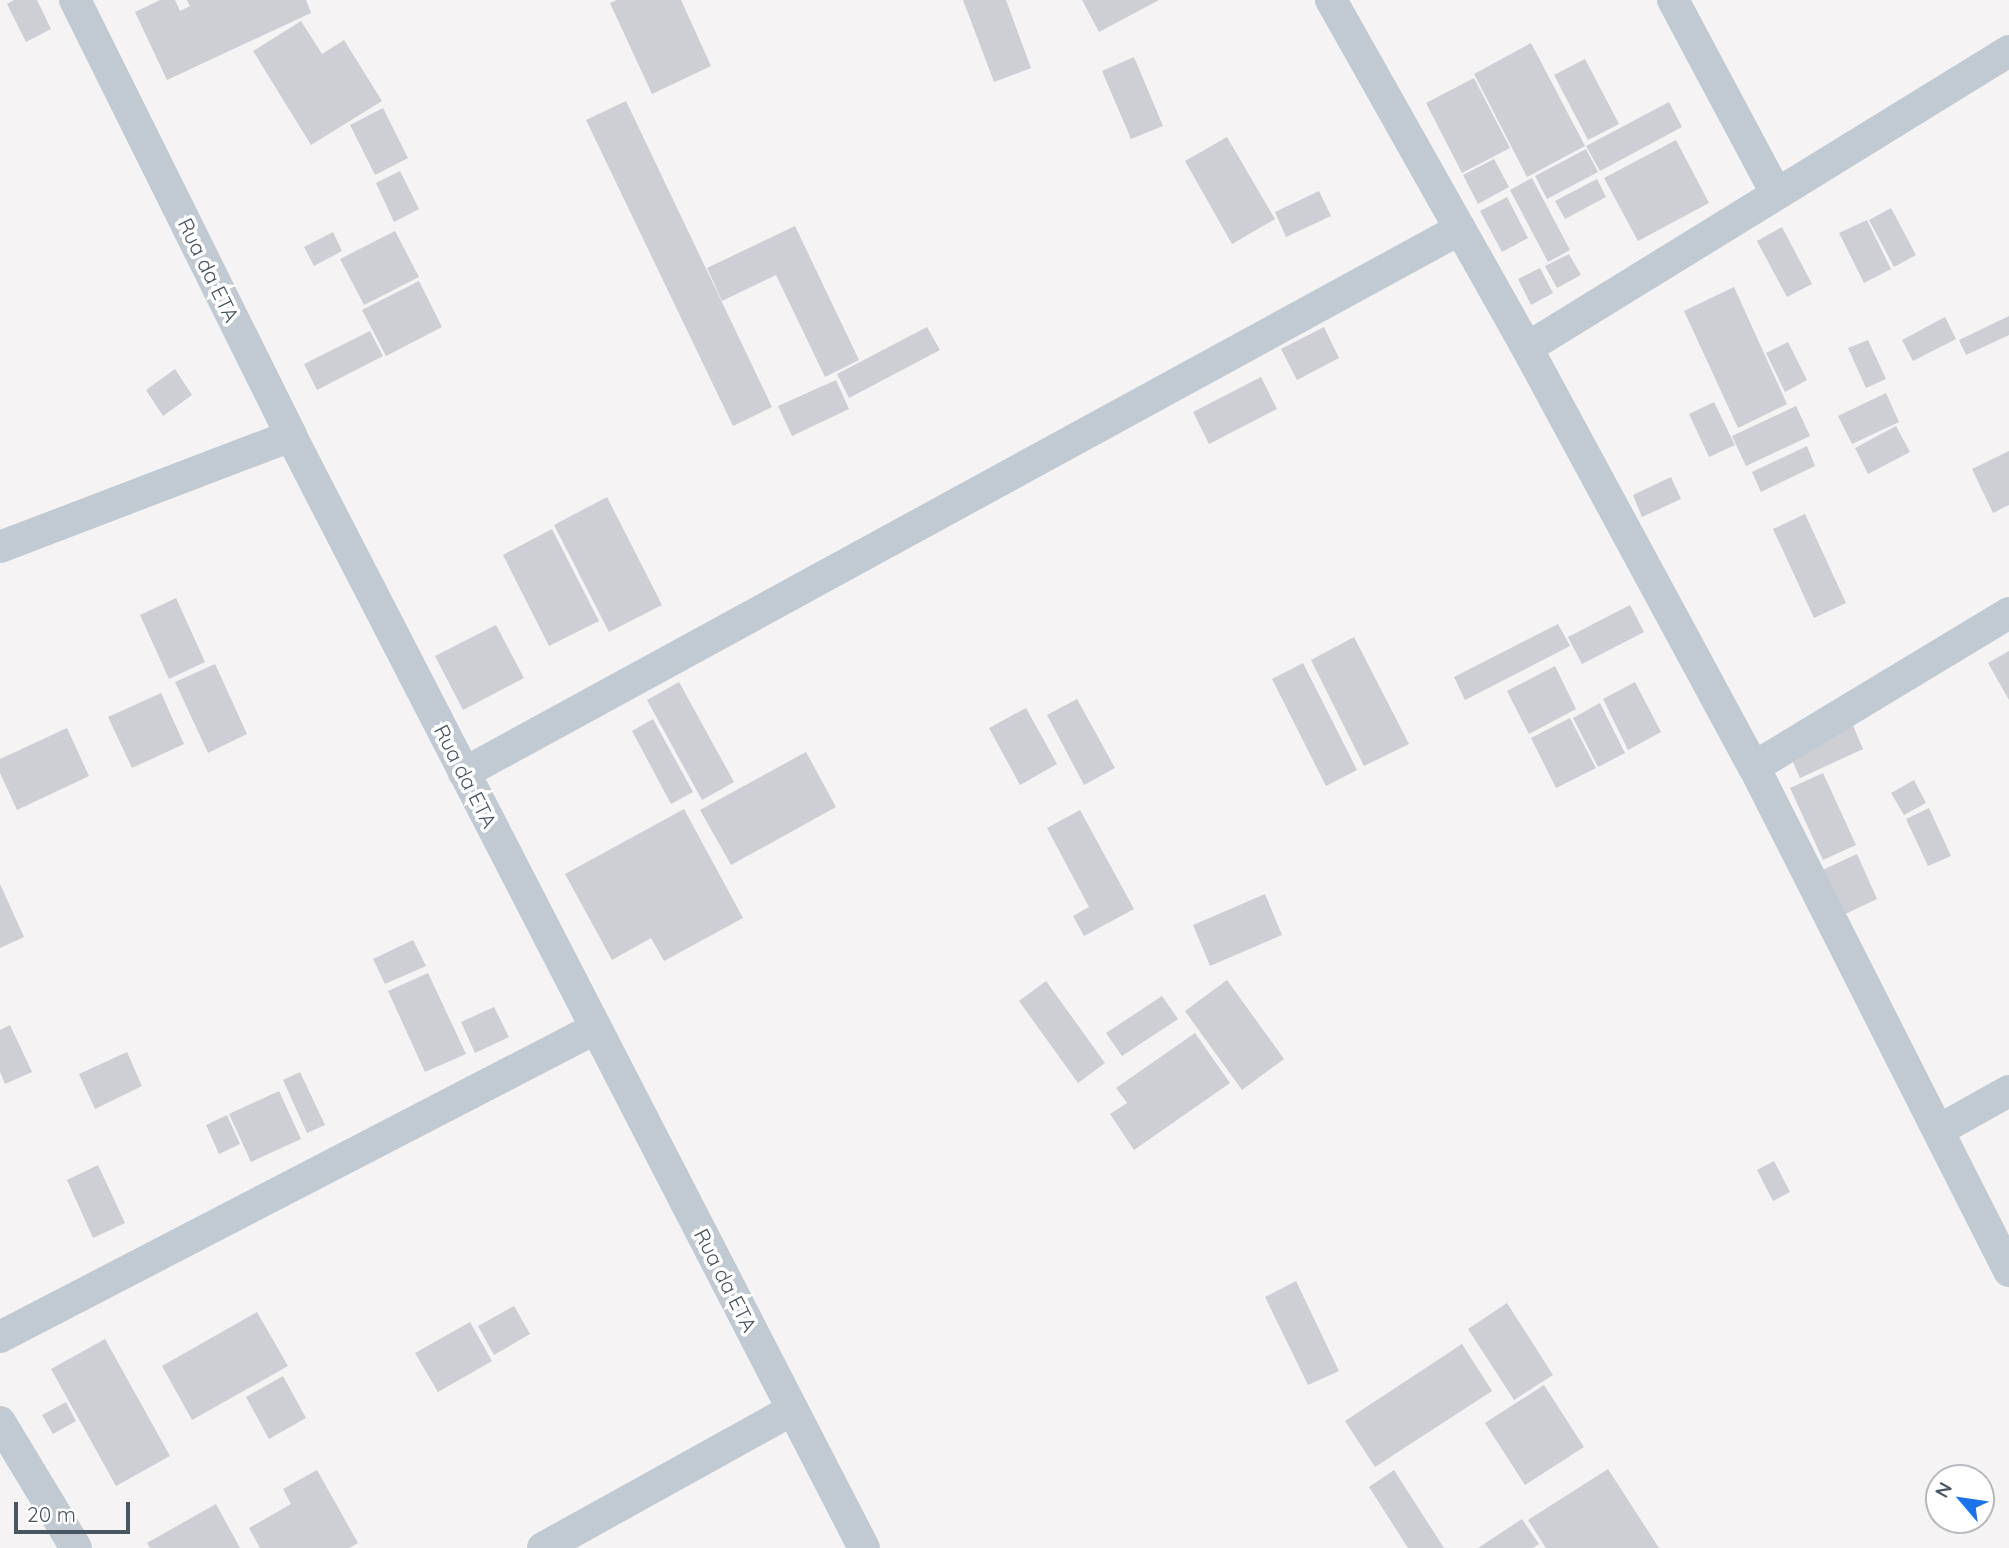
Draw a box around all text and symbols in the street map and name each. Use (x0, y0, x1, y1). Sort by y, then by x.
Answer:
street label: Rua da ETA (173, 214, 245, 326)
street label: Rua da ETA (429, 720, 503, 832)
street label: Rua da ETA (689, 1224, 763, 1336)
north arrow (1925, 1464, 1995, 1534)
text: N (1930, 1478, 1957, 1502)
scale bar (18, 1488, 133, 1532)
text: 20 m (27, 1501, 76, 1527)

